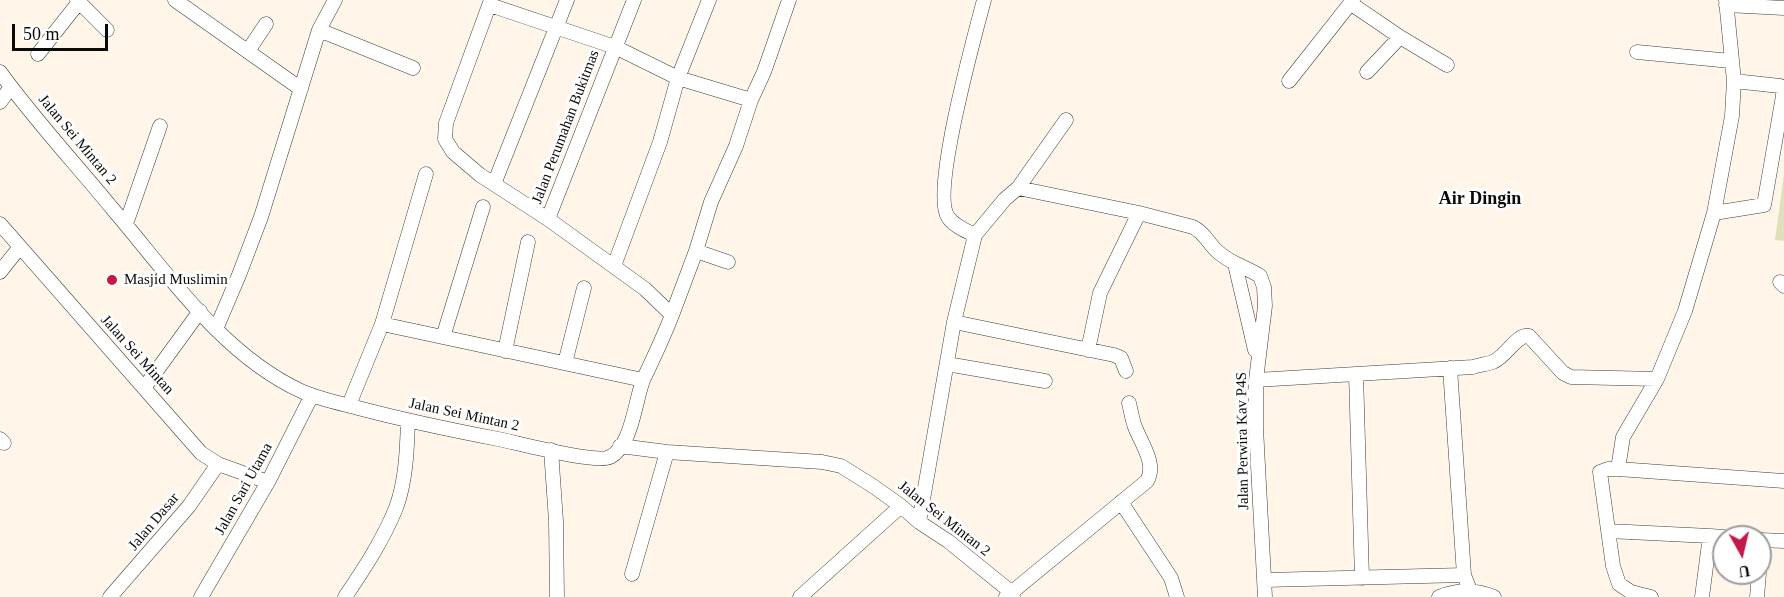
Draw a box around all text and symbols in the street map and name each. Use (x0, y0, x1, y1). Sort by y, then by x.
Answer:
scale bar (15, 12, 111, 50)
text: 50 m (23, 24, 60, 44)
street label: Jalan Perumahan Bukitmas (528, 48, 604, 206)
street label: Jalan Sei Mintan 2 (34, 91, 120, 189)
district label: Air Dingin (1439, 188, 1521, 210)
place label: Masjid Muslimin (124, 271, 228, 289)
marker: Masjid Muslimin (105, 273, 119, 287)
street label: Jalan Sei Mintan (97, 312, 177, 398)
street label: Jalan Perwira Kav P4S (1233, 372, 1253, 510)
street label: Jalan Sei Mintan 2 (407, 395, 521, 435)
street label: Jalan Sari Utama (211, 440, 277, 538)
street label: Jalan Sei Mintan 2 (894, 477, 994, 561)
street label: Jalan Dasar (125, 490, 183, 554)
north arrow (1712, 525, 1772, 585)
text: U (1737, 562, 1751, 581)

